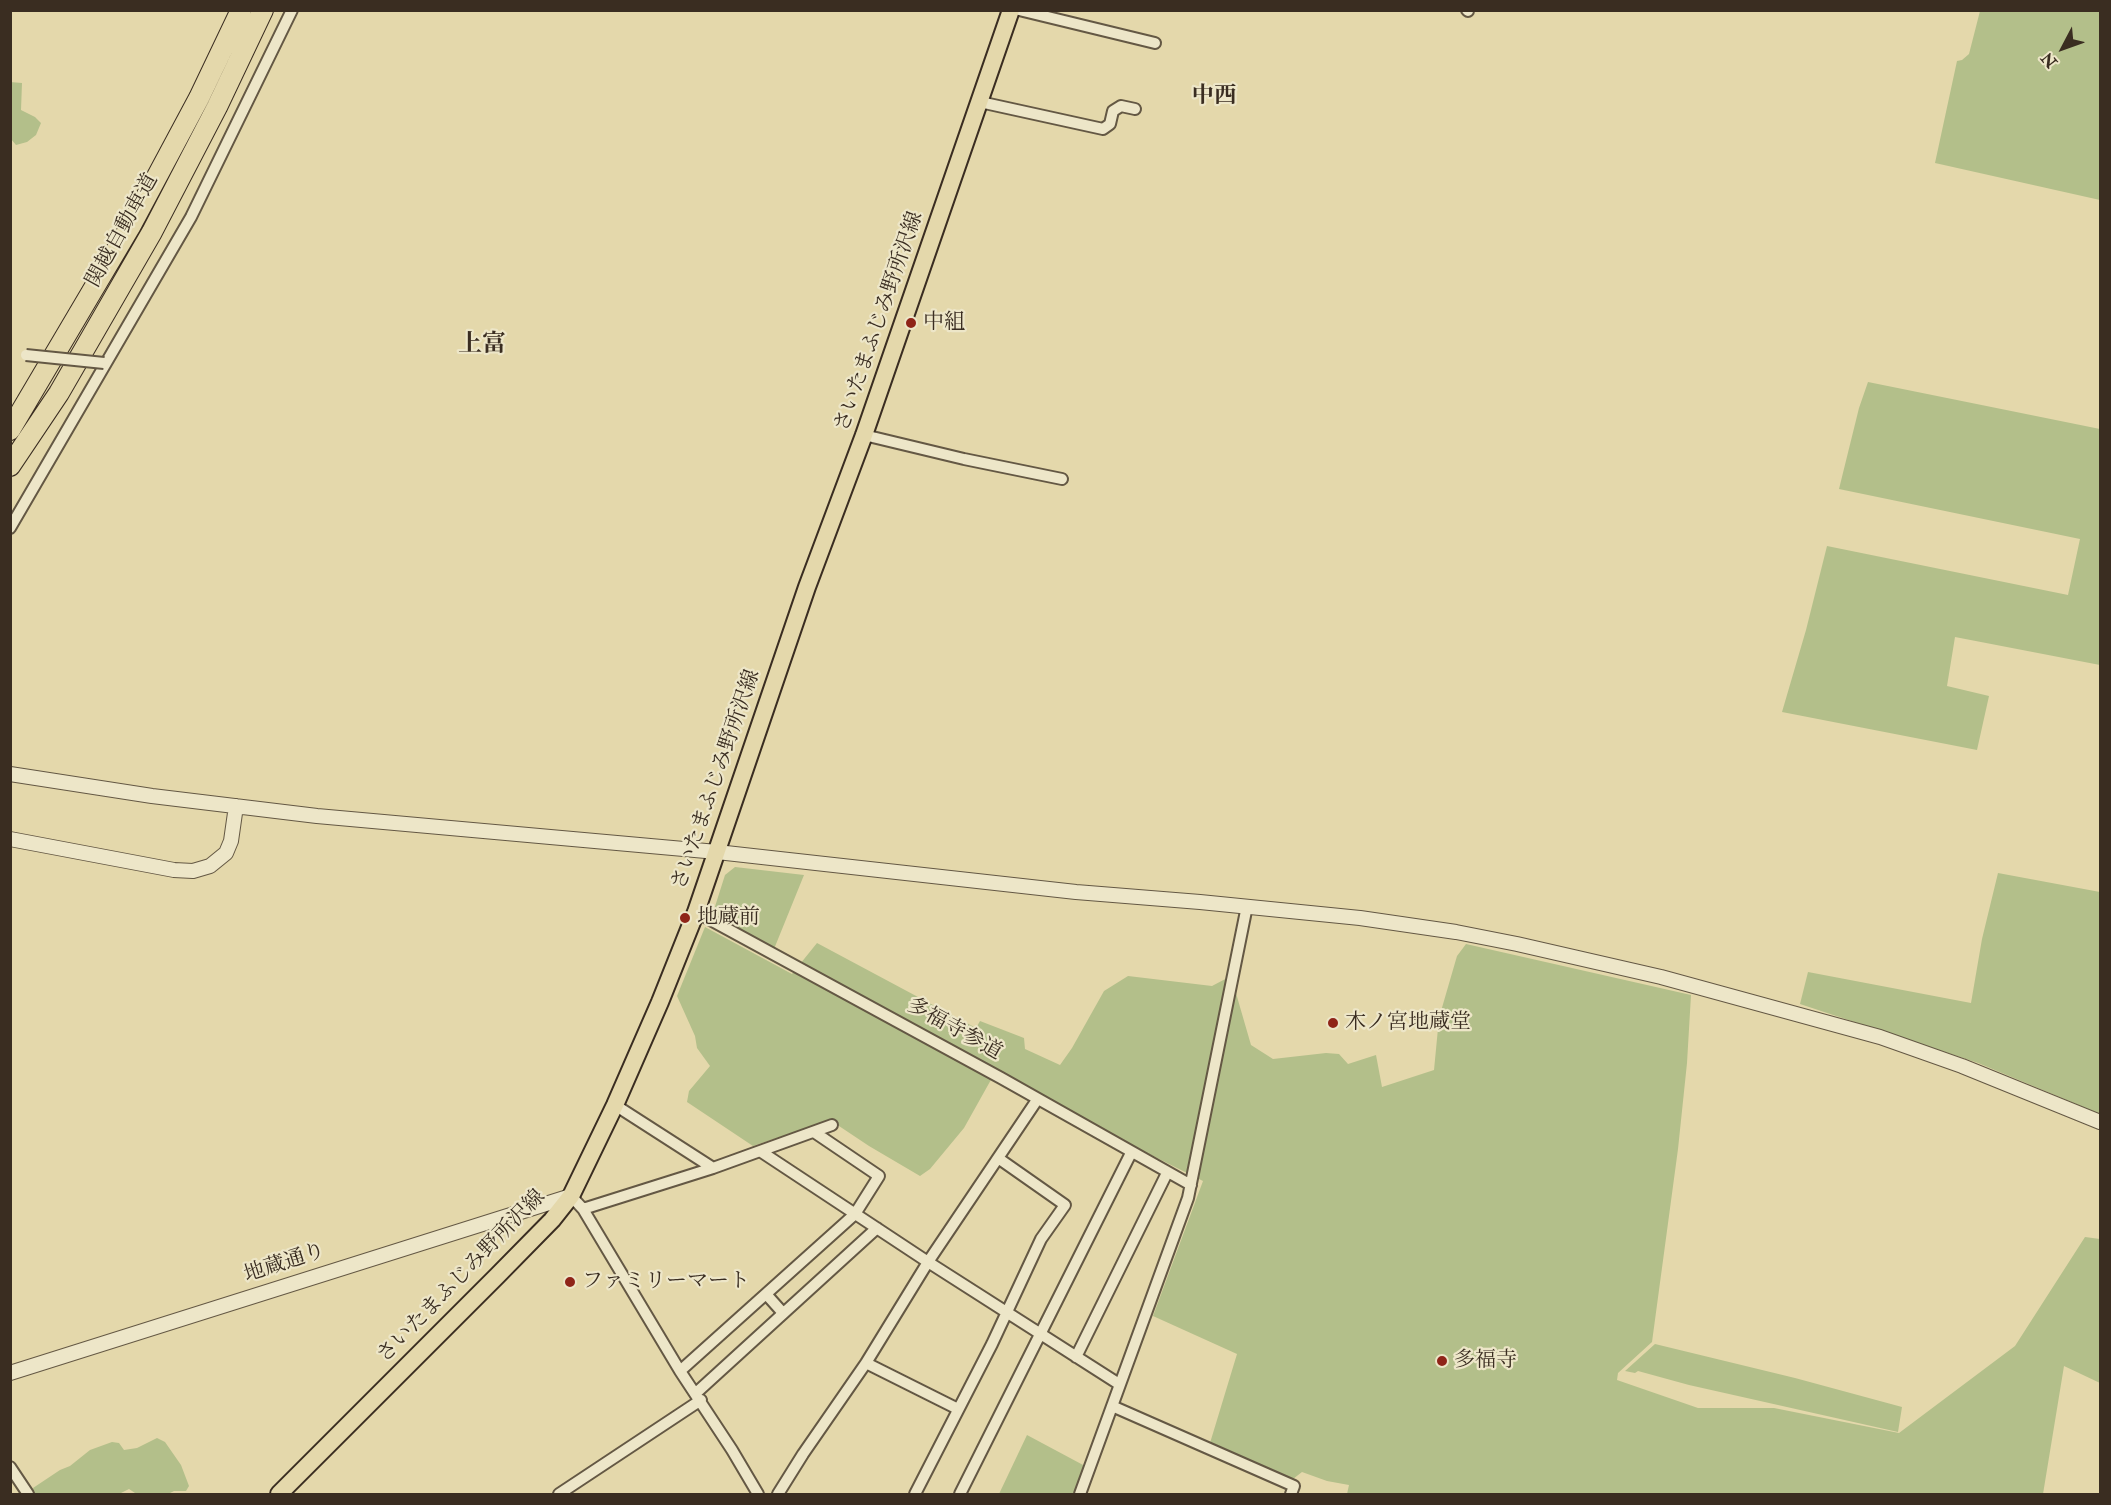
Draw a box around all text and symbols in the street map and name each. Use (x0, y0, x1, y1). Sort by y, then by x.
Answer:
north arrow (2033, 18, 2093, 78)
text: N (2037, 48, 2062, 72)
district label: 中西 (1192, 84, 1236, 110)
street label: 関越自動車道 (81, 170, 165, 292)
street label: さいたまふじみ野所沢線 (830, 209, 930, 435)
place label: 中組 (923, 310, 965, 336)
marker: 中組 (904, 316, 918, 330)
district label: 上富 (458, 332, 506, 360)
street label: さいたまふじみ野所沢線 (667, 667, 767, 893)
place label: 地蔵前 (697, 905, 760, 931)
marker: 地蔵前 (678, 911, 692, 925)
street label: 多福寺参道 (902, 994, 1006, 1066)
place label: 木ノ宮地蔵堂 (1345, 1010, 1471, 1036)
marker: 木ノ宮地蔵堂 (1326, 1016, 1340, 1030)
street label: さいたまふじみ野所沢線 (373, 1185, 551, 1369)
street label: 地蔵通り (241, 1239, 329, 1289)
place label: ファミリーマート (582, 1269, 750, 1295)
marker: ファミリーマート (563, 1275, 577, 1289)
place label: 多福寺 (1454, 1348, 1517, 1374)
marker: 多福寺 (1435, 1354, 1449, 1368)

